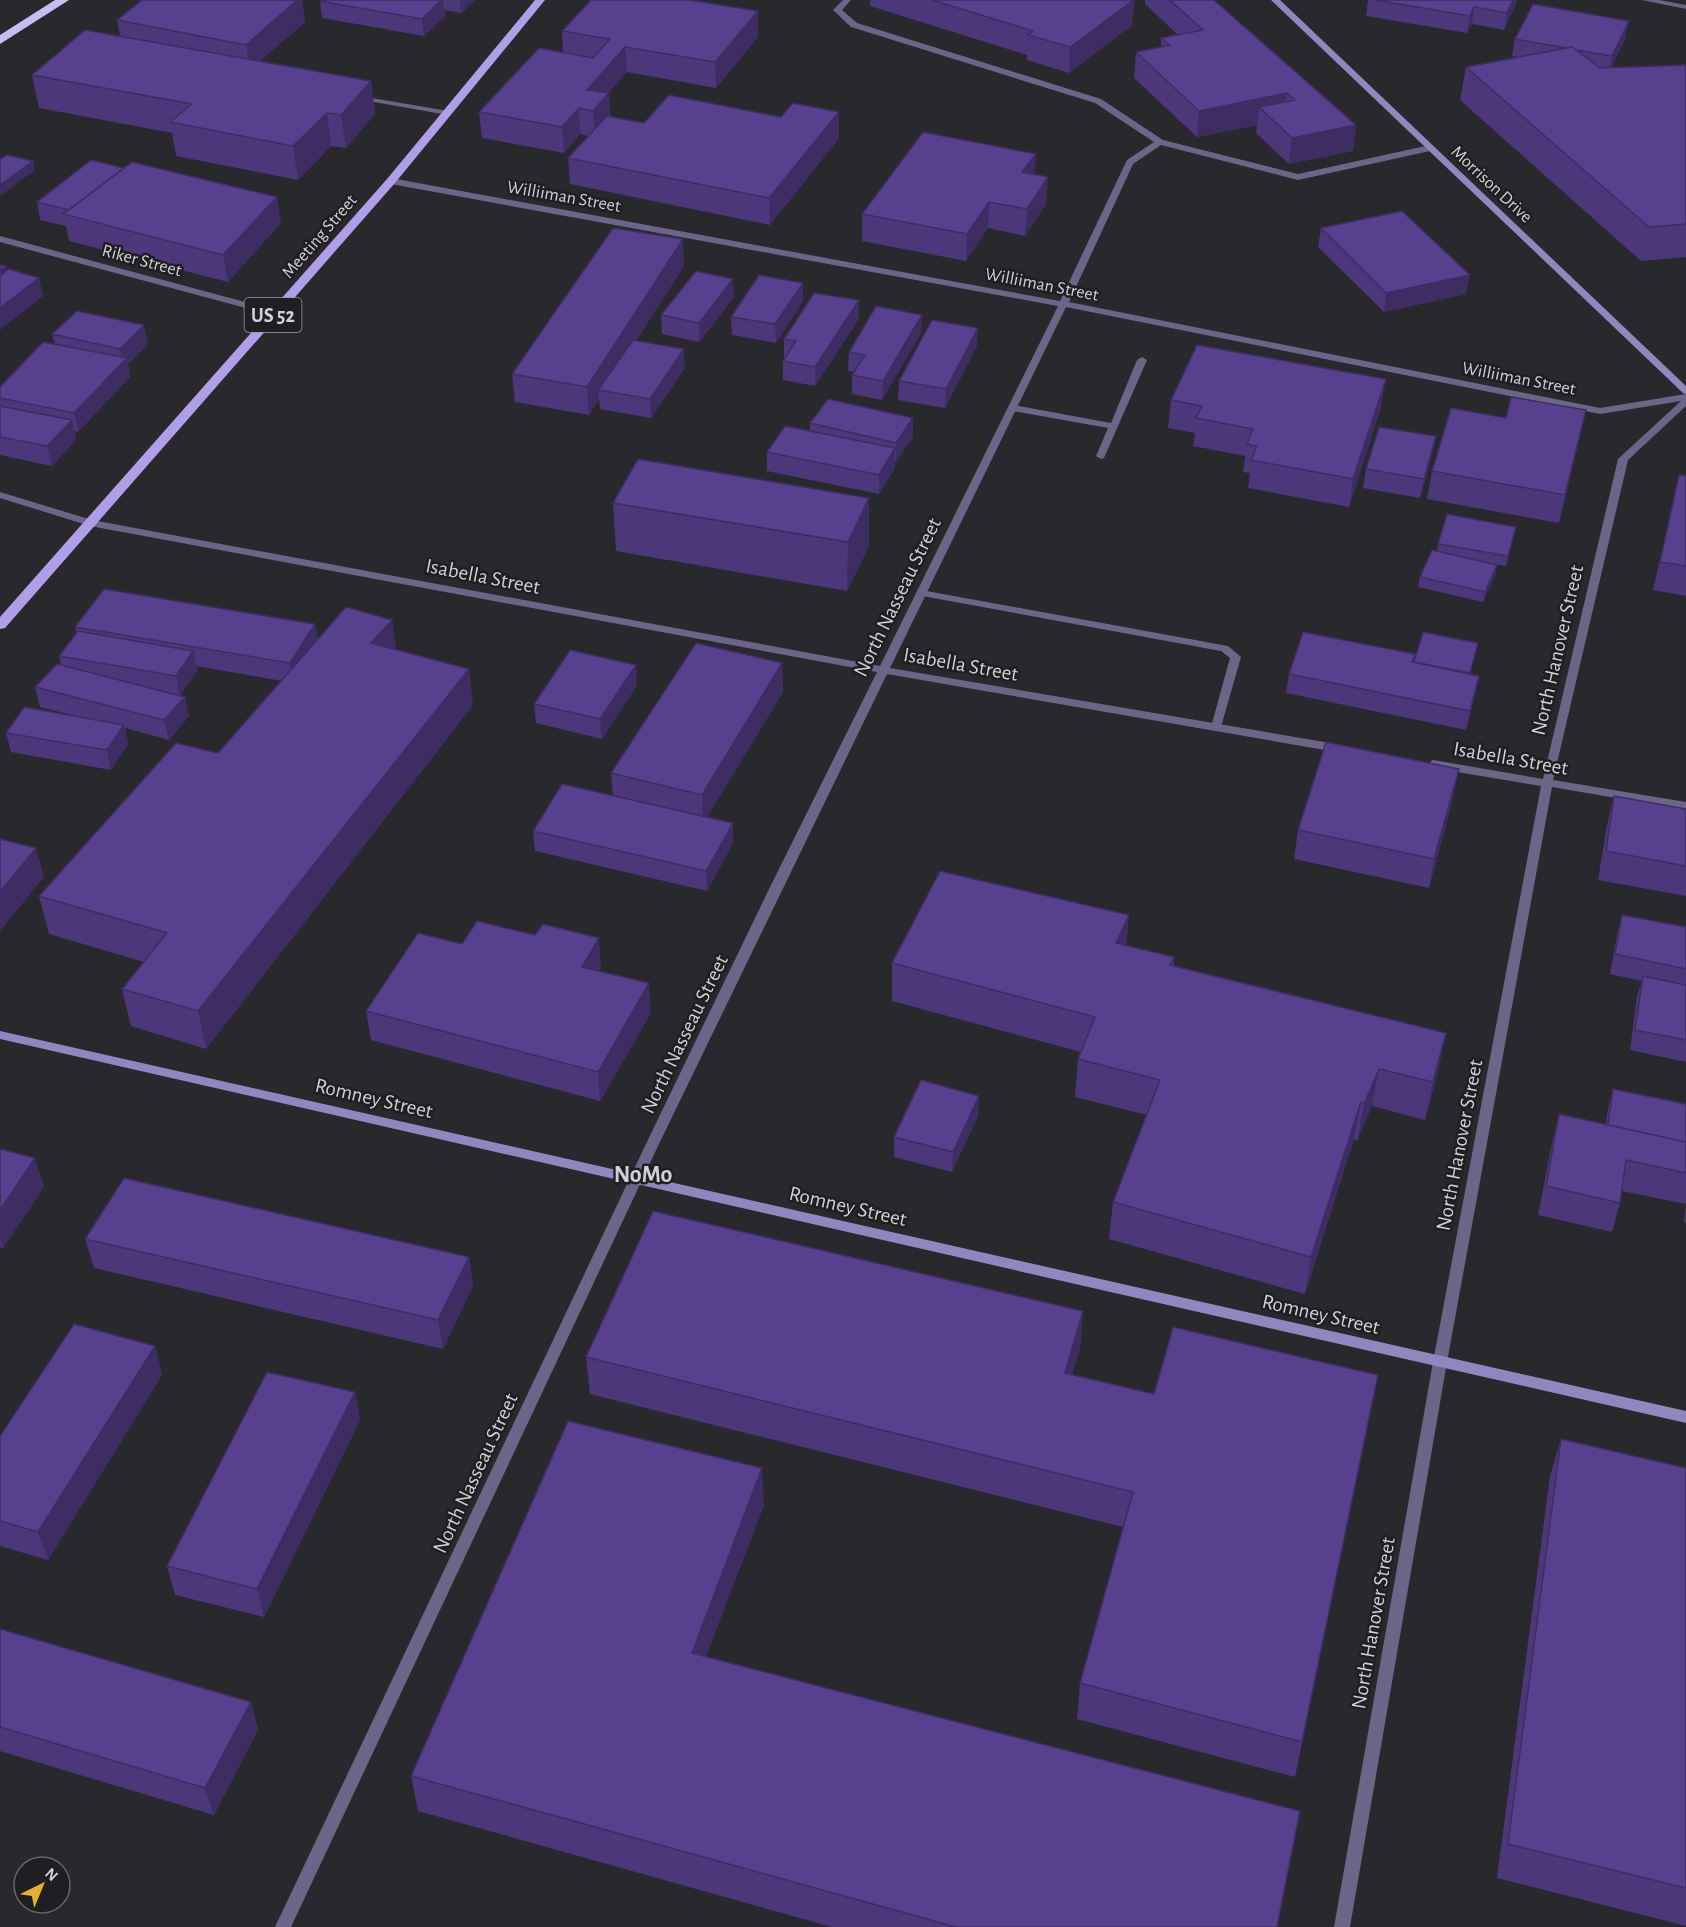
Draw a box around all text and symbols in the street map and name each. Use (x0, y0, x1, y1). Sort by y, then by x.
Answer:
street label: Morrison Drive (1447, 143, 1535, 227)
street label: Williiman Street (506, 178, 622, 216)
street label: Meeting Street (279, 191, 361, 282)
street label: Riker Street (100, 242, 184, 280)
street label: Williiman Street (984, 265, 1100, 305)
road number: US 52 (244, 298, 302, 332)
street label: Williiman Street (1461, 359, 1577, 399)
street label: North Nasseau Street (850, 514, 945, 680)
street label: Isabella Street (424, 555, 542, 598)
street label: North Hanover Street (1528, 563, 1587, 737)
street label: Isabella Street (902, 644, 1020, 685)
street label: Isabella Street (1452, 738, 1570, 779)
street label: North Nasseau Street (637, 951, 732, 1117)
street label: North Hanover Street (1433, 1057, 1486, 1233)
street label: Romney Street (313, 1075, 435, 1122)
district label: NoMo (614, 1163, 672, 1187)
street label: Romney Street (787, 1183, 909, 1230)
street label: Romney Street (1260, 1291, 1382, 1338)
street label: North Nasseau Street (429, 1390, 522, 1557)
street label: North Hanover Street (1348, 1535, 1399, 1711)
north arrow (12, 1855, 72, 1915)
text: N (42, 1865, 61, 1884)

